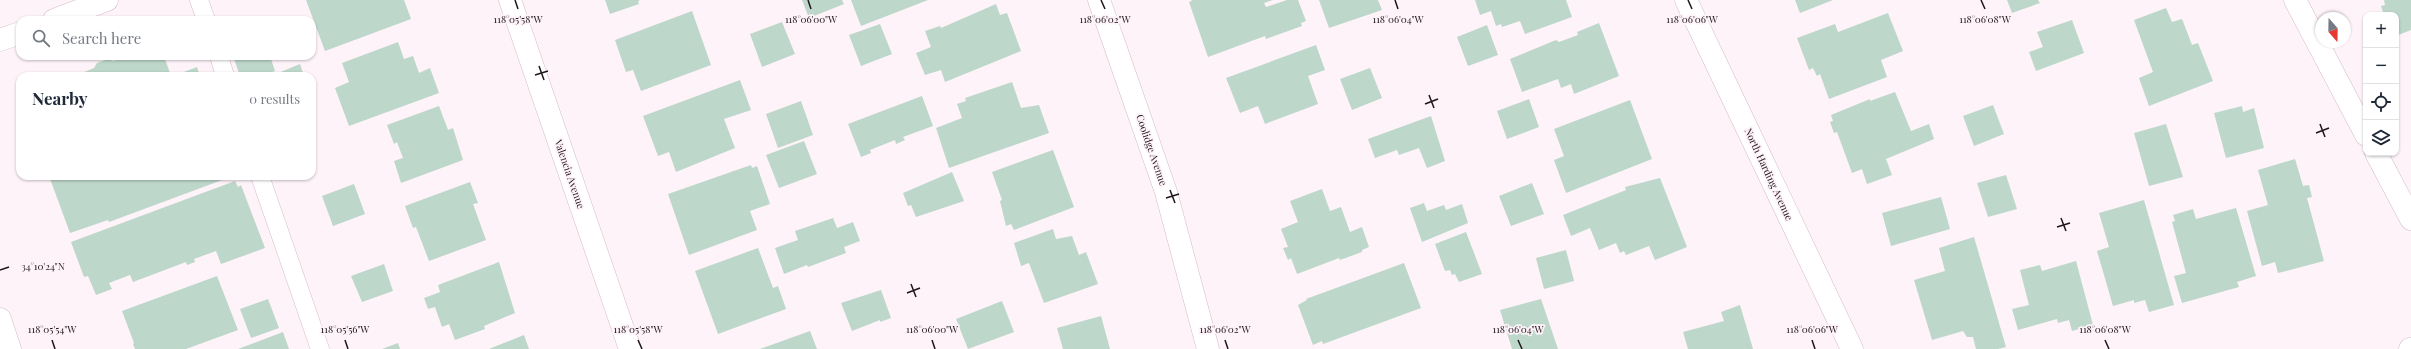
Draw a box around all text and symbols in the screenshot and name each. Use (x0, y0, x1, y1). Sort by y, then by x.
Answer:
text: 118°05'58"W (493, 12, 543, 26)
text: 118°06'00"W (785, 12, 838, 26)
text: 118°06'02"W (1079, 12, 1131, 26)
text: 118°06'04"W (1372, 12, 1424, 26)
text: 118°06'06"W (1666, 12, 1719, 26)
text: 118°06'08"W (1959, 12, 2012, 26)
north arrow (2315, 12, 2351, 48)
map controls (2363, 12, 2399, 156)
button: + (2363, 12, 2399, 48)
search box (16, 16, 316, 60)
icon: search (30, 27, 52, 49)
text: Search here (62, 28, 141, 48)
button: − (2363, 48, 2399, 84)
button: locate (2363, 84, 2399, 120)
text: Nearby (32, 87, 87, 109)
text: 0 results (249, 90, 300, 107)
street label: Coolidge Avenue (1133, 112, 1171, 188)
button: layers (2363, 120, 2399, 156)
street label: North Harding Avenue (1741, 125, 1797, 223)
street label: Valencia Avenue (551, 137, 588, 210)
text: 34°10'24"N (21, 259, 65, 273)
text: 118°05'54"W (28, 322, 77, 336)
text: 118°05'56"W (321, 322, 370, 336)
text: 118°05'58"W (613, 322, 663, 336)
text: 118°06'00"W (906, 322, 959, 336)
text: 118°06'02"W (1199, 322, 1251, 336)
text: 118°06'04"W (1492, 322, 1544, 336)
text: 118°06'06"W (1786, 322, 1839, 336)
text: 118°06'08"W (2079, 322, 2132, 336)

